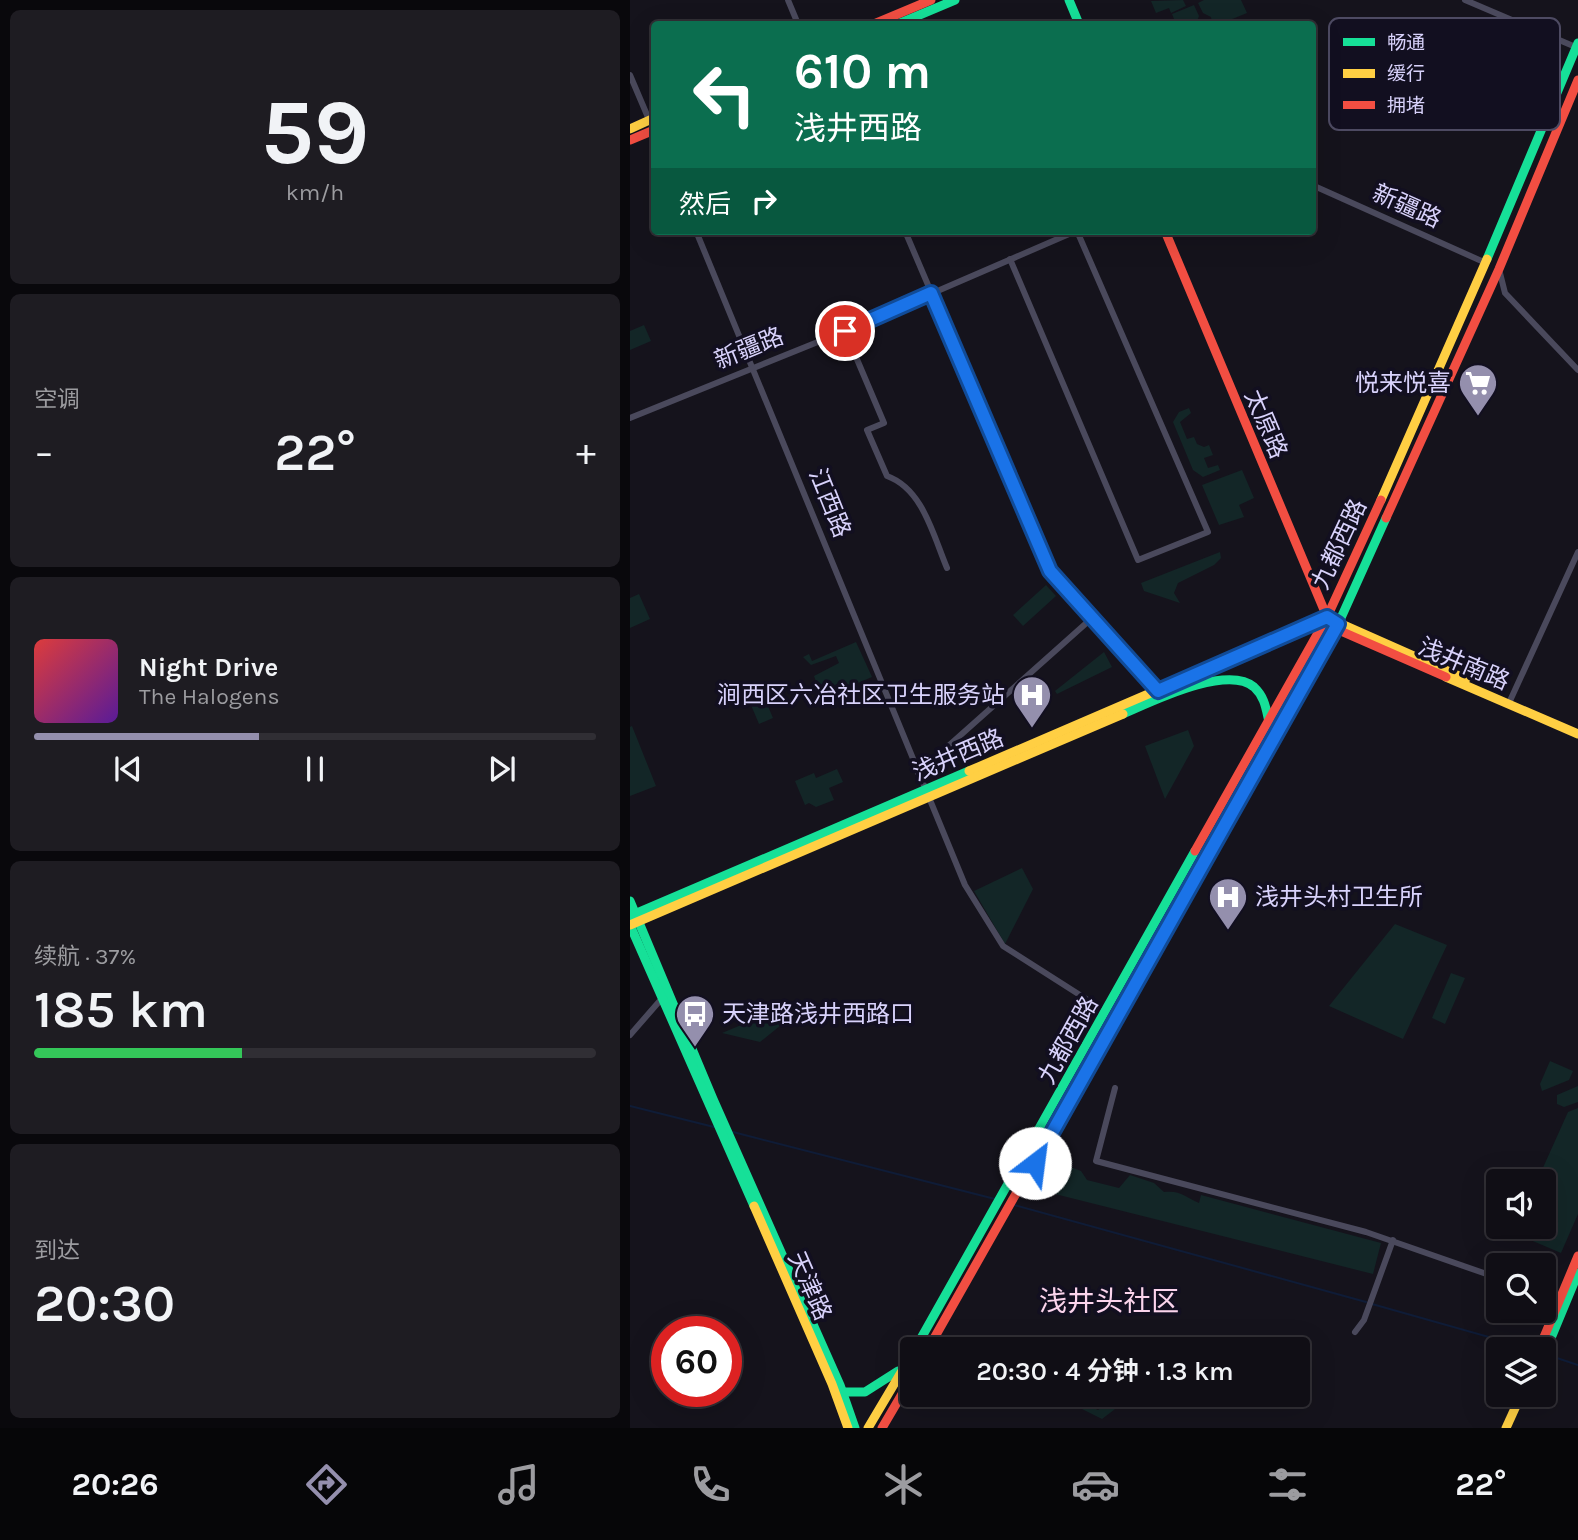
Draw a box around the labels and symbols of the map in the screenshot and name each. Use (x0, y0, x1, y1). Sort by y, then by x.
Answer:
legend (1329, 18, 1560, 130)
text: 畅通 (1387, 32, 1425, 54)
text: 缓行 (1387, 63, 1425, 85)
text: 拥堵 (1387, 95, 1425, 117)
street label: 新疆路 (1368, 179, 1446, 233)
pin (815, 301, 875, 361)
street label: 新疆路 (710, 322, 788, 374)
supermarket icon: 悦来悦喜 (1457, 362, 1499, 417)
place label: 悦来悦喜 (1355, 369, 1451, 397)
street label: 太原路 (1239, 385, 1293, 463)
street label: 江西路 (804, 464, 856, 542)
street label: 九都西路 (1306, 495, 1372, 593)
street label: 浅井南路 (1414, 632, 1514, 696)
hospital icon: 涧西区六冶社区卫生服务站 (1011, 674, 1053, 729)
place label: 涧西区六冶社区卫生服务站 (717, 681, 1005, 709)
street label: 浅井西路 (908, 723, 1008, 787)
hospital icon: 浅井头村卫生所 (1207, 876, 1249, 931)
place label: 浅井头村卫生所 (1255, 883, 1423, 911)
street label: 九都西路 (1032, 991, 1104, 1089)
bus stop icon: 天津路浅井西路口 (674, 993, 716, 1048)
place label: 天津路浅井西路口 (722, 1000, 914, 1028)
position arrow (998, 1126, 1072, 1200)
street label: 天津路 (783, 1247, 837, 1325)
district label: 浅井头社区 (1039, 1285, 1179, 1318)
speed limit sign: 60 (651, 1316, 742, 1407)

